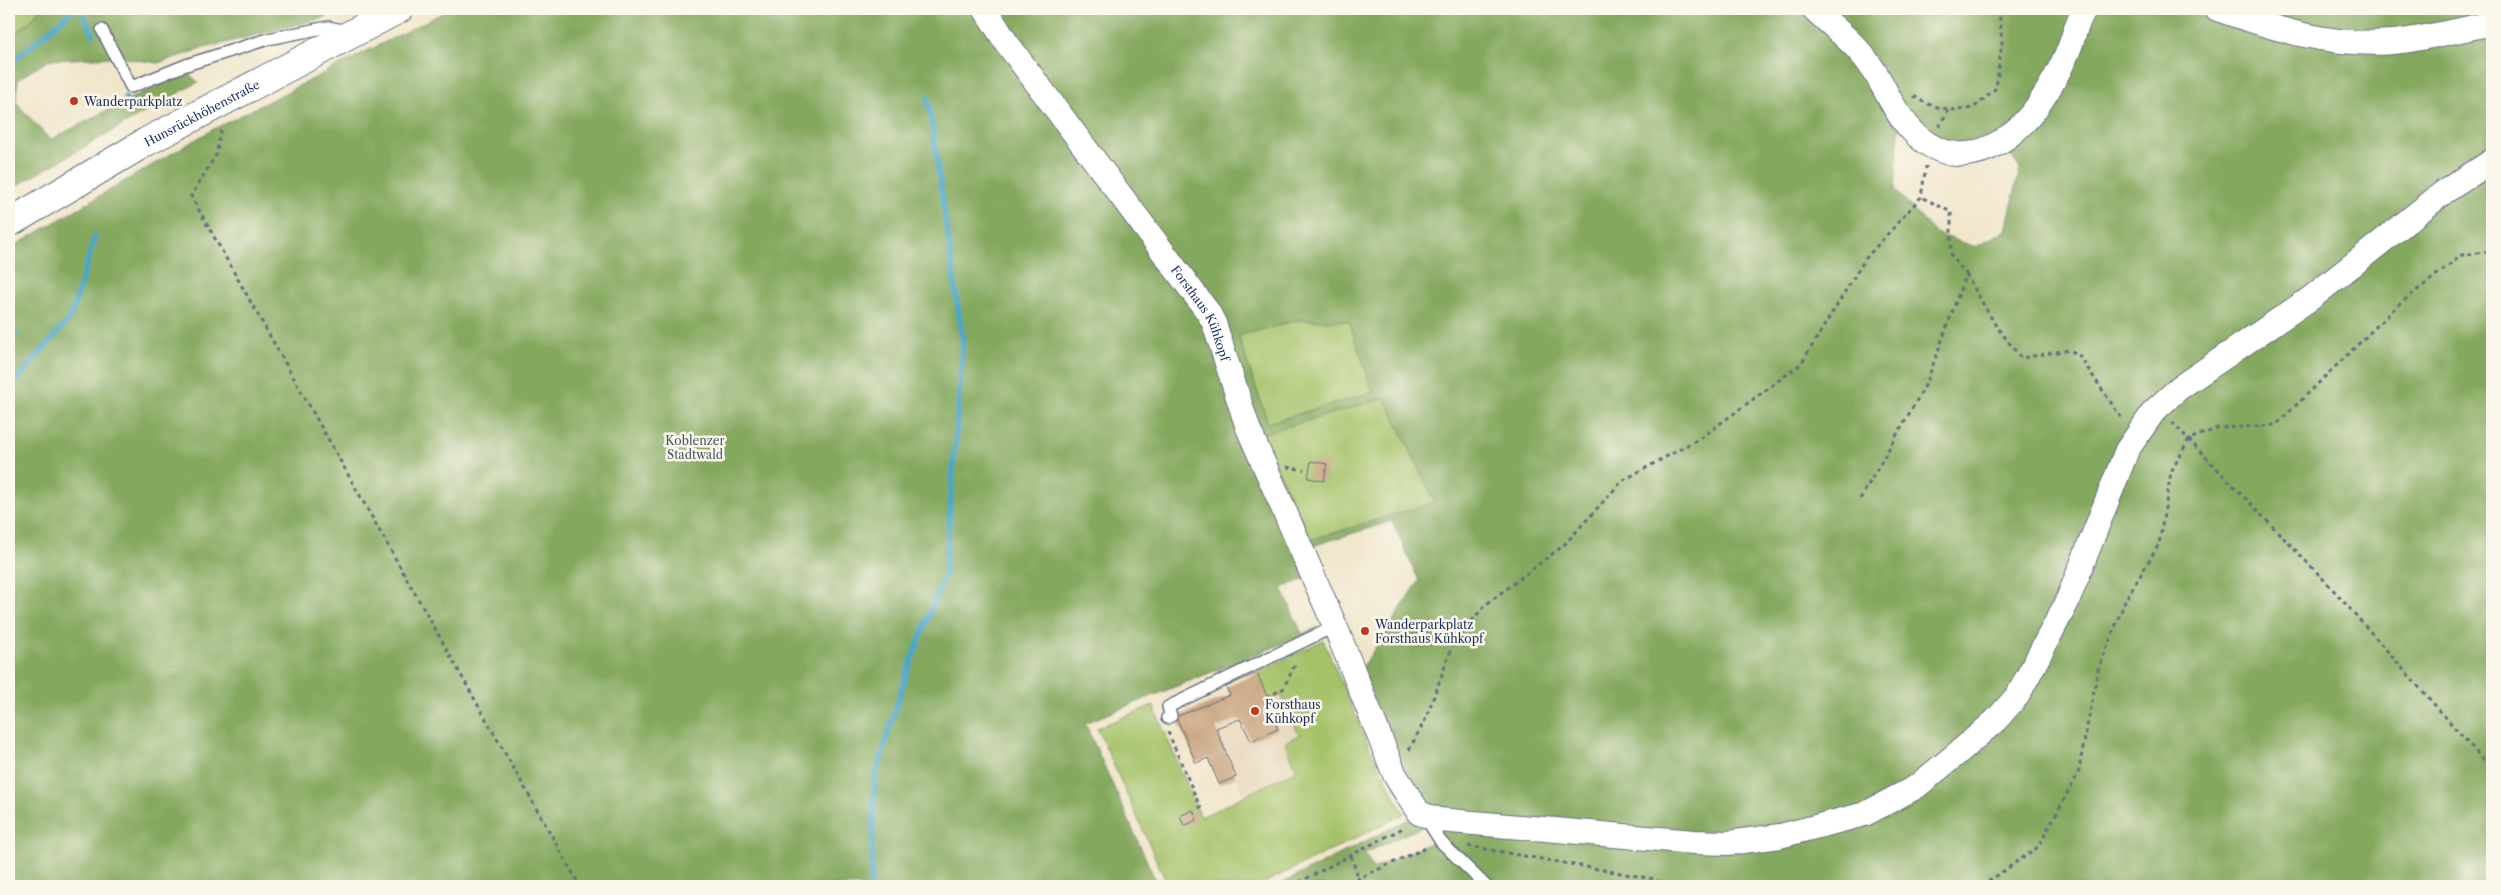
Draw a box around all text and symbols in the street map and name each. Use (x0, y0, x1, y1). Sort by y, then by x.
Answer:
street label: Hunsrückhöhenstraße (141, 76, 262, 149)
place label: Wanderparkplatz (83, 94, 182, 109)
marker: Wanderparkplatz (68, 95, 80, 107)
street label: Forsthaus Kühkopf (1168, 262, 1234, 364)
park label: Koblenzer Stadtwald (665, 433, 725, 462)
place label: Wanderparkplatz Forsthaus Kühkopf (1374, 617, 1485, 646)
marker: Wanderparkplatz Forsthaus Kühkopf (1359, 625, 1371, 637)
place label: Forsthaus Kühkopf (1265, 697, 1321, 726)
marker: Forsthaus Kühkopf (1249, 705, 1261, 717)

